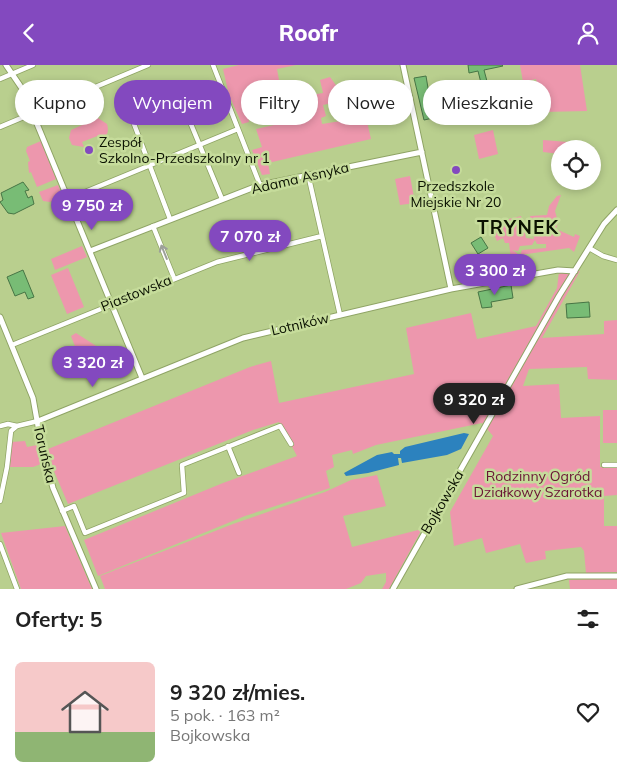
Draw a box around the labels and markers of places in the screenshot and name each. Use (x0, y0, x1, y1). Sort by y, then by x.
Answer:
place label: Zespół Szkolno-Przedszkolny nr 1 (99, 133, 270, 167)
marker: Zespół Szkolno-Przedszkolny nr 1 (83, 144, 95, 156)
marker: Przedszkole Miejskie Nr 20 (450, 164, 462, 176)
place label: Przedszkole Miejskie Nr 20 (410, 177, 502, 211)
pin: 9 750 zł (40, 189, 144, 231)
pin: 7 070 zł (198, 219, 302, 262)
pin: 3 300 zł (443, 253, 547, 296)
pin: 3 320 zł (41, 345, 145, 388)
pin: 9 320 zł (422, 383, 526, 425)

